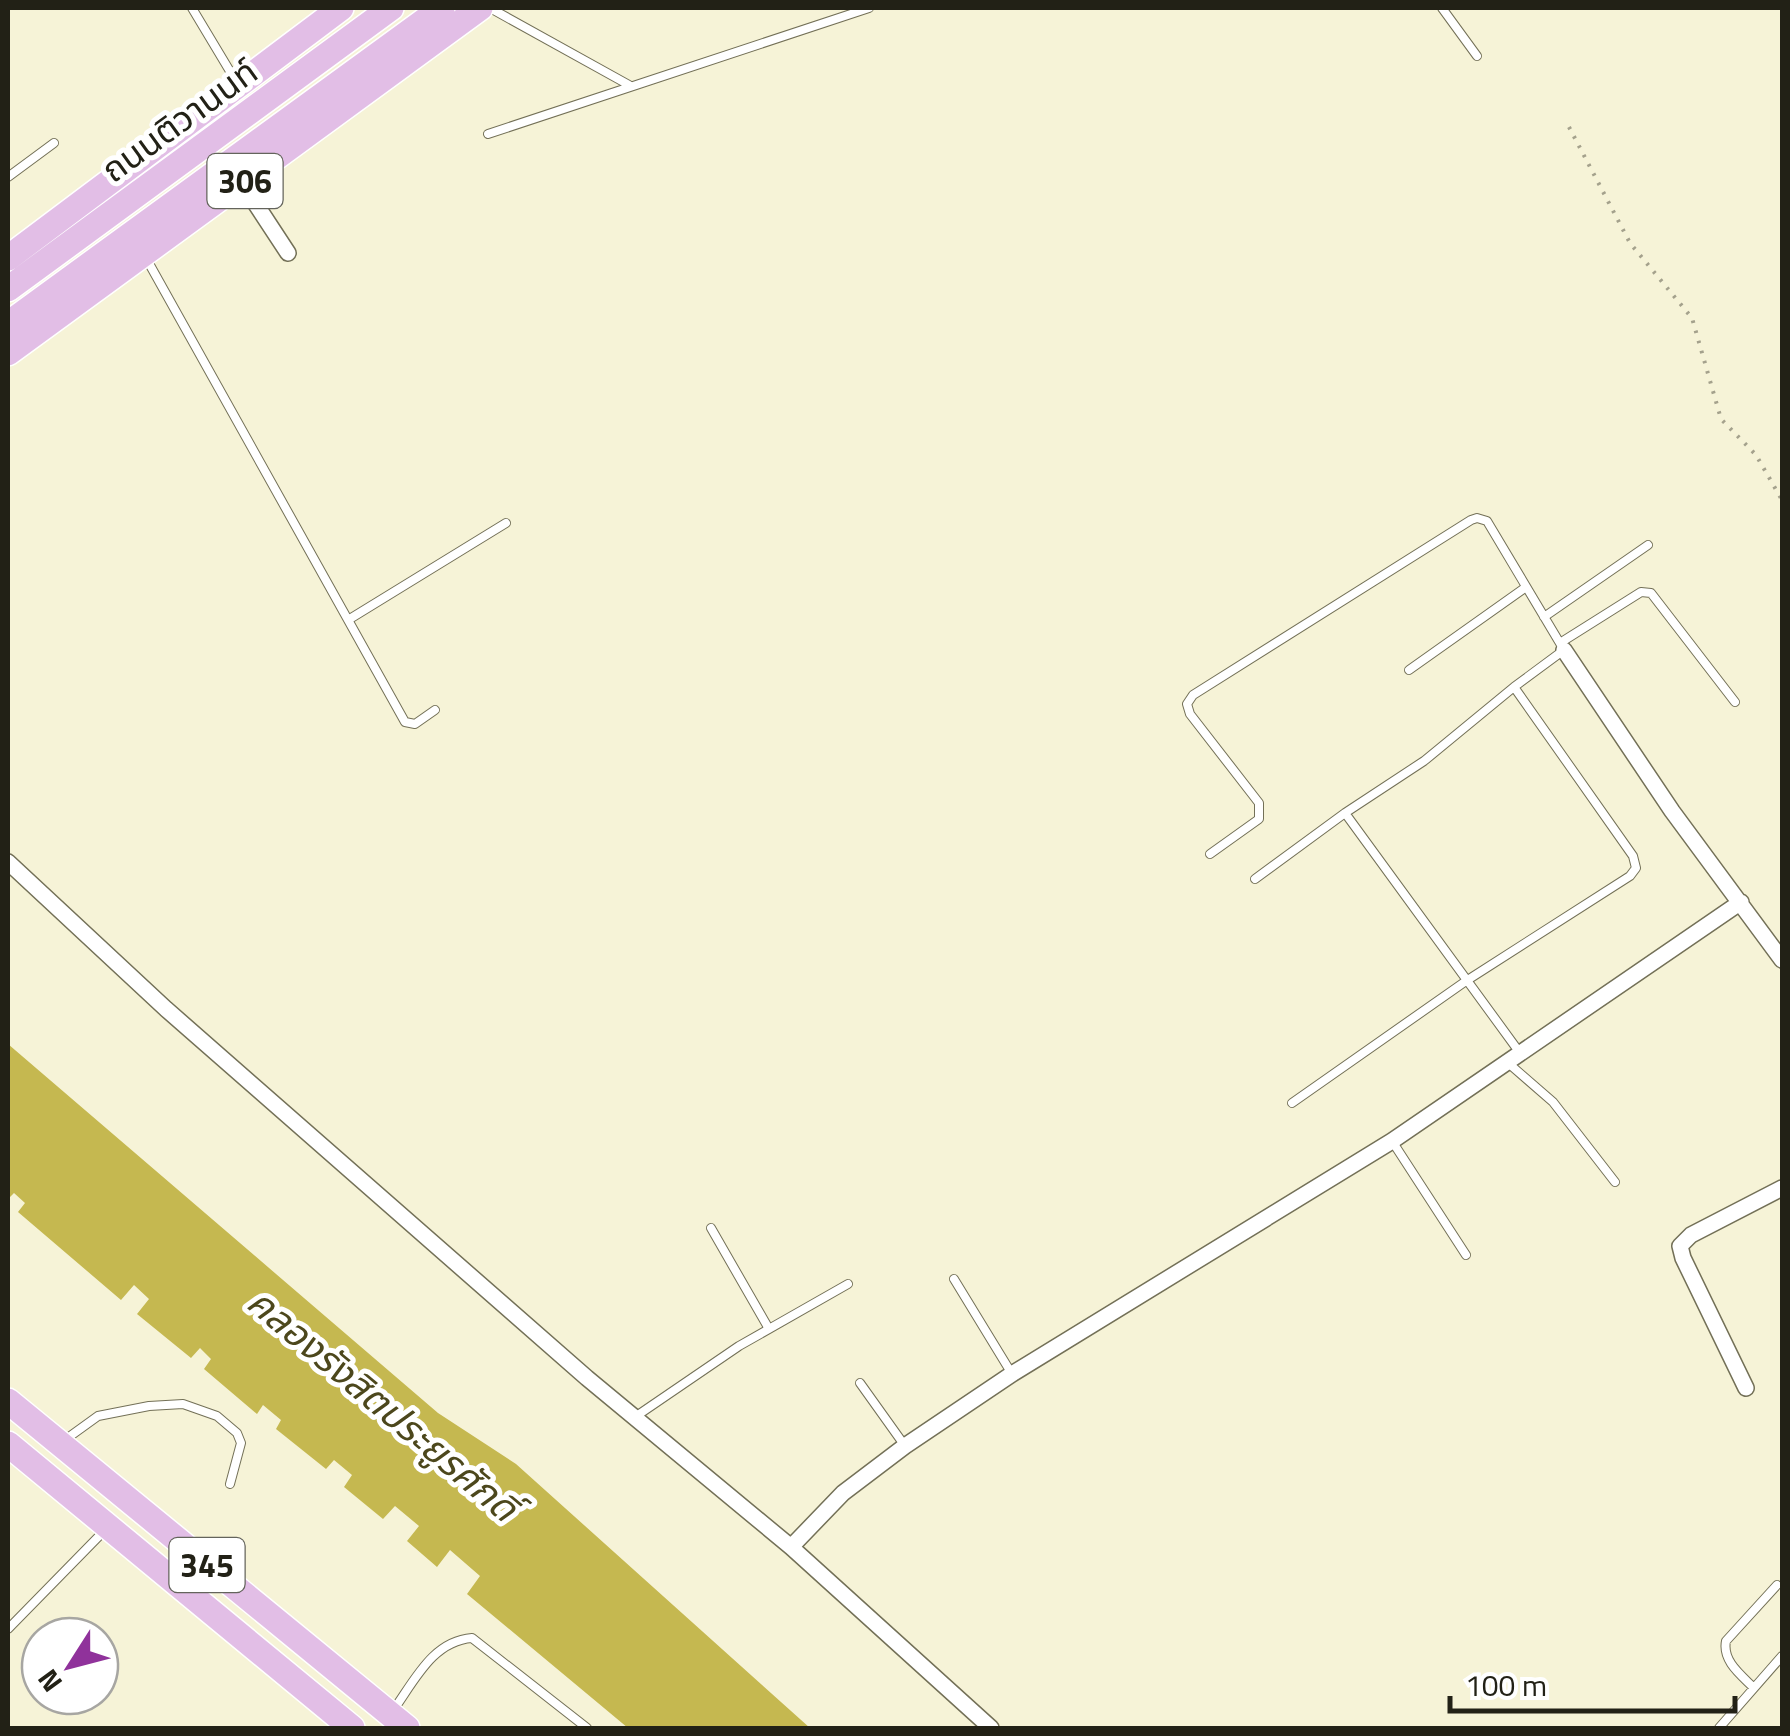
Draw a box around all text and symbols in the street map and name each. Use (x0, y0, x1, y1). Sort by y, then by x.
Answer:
street label: ถนนติวานนท์ (90, 45, 268, 195)
road number: 306 (208, 154, 282, 208)
water label: คลองรังสิตประยูรศักดิ์ (235, 1273, 538, 1541)
road number: 345 (170, 1538, 244, 1592)
north arrow (20, 1616, 120, 1716)
scale bar (1450, 1651, 1735, 1713)
text: N (26, 1661, 72, 1701)
text: 100 m (1465, 1662, 1547, 1708)

